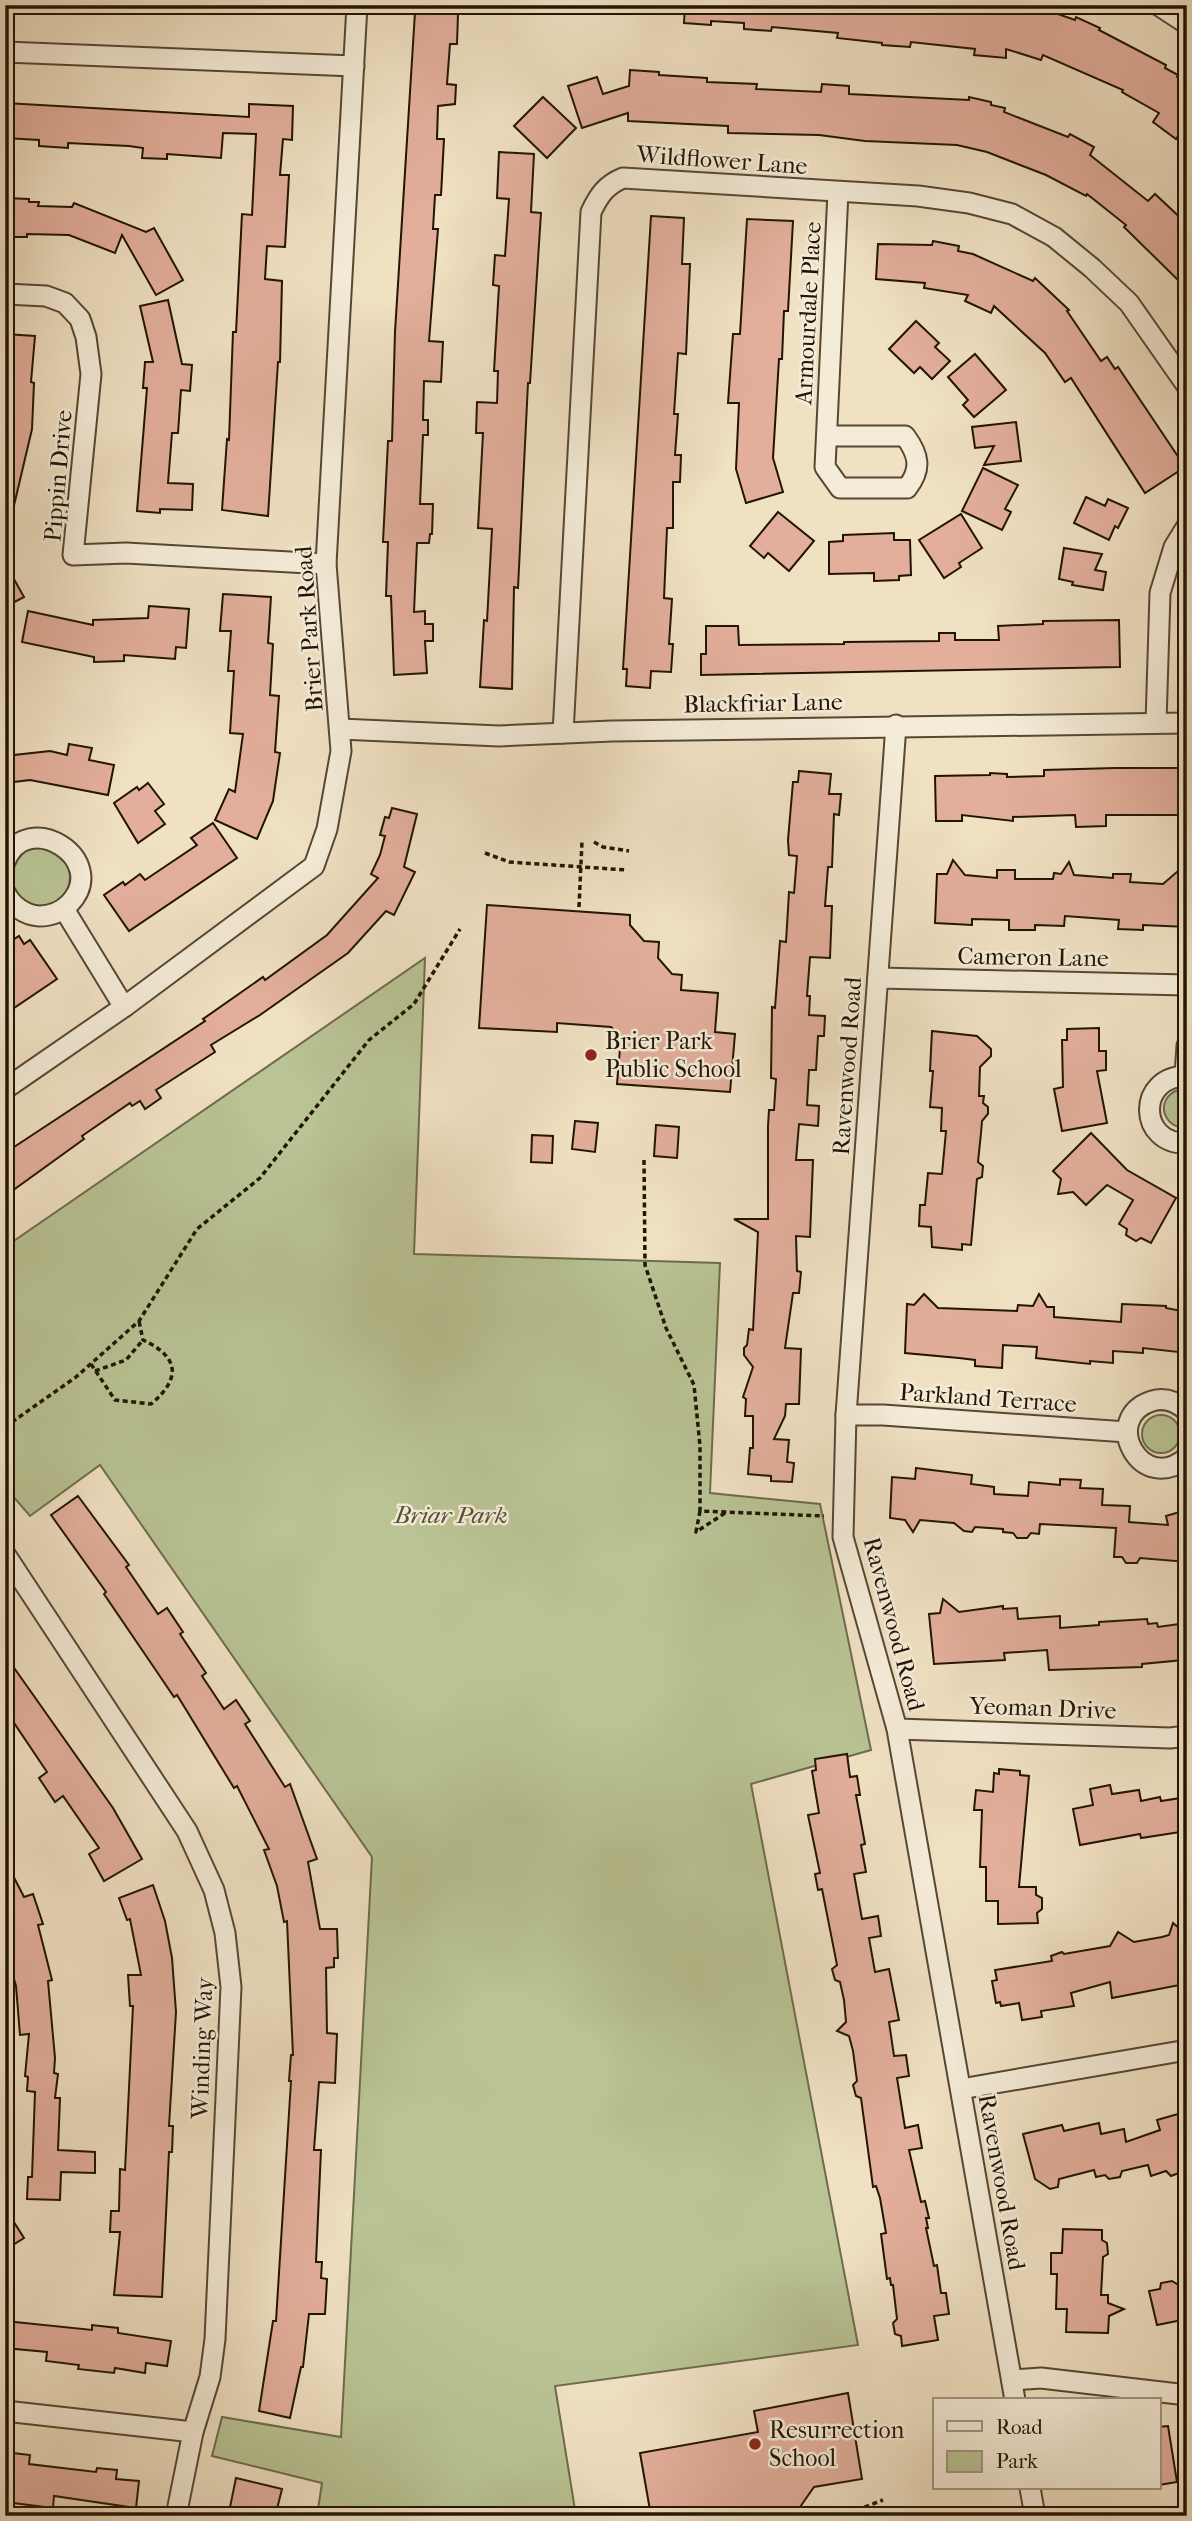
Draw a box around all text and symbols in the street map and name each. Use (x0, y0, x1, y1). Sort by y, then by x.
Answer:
street label: Wildflower Lane (635, 140, 809, 180)
street label: Armourdale Place (789, 221, 827, 406)
street label: Pippin Drive (38, 409, 78, 543)
street label: Brier Park Road (289, 544, 329, 713)
street label: Blackfriar Lane (683, 688, 843, 718)
street label: Cameron Lane (957, 942, 1109, 972)
street label: Ravenwood Road (827, 975, 867, 1156)
place label: Brier Park Public School (605, 1027, 742, 1083)
marker: Brier Park Public School (583, 1047, 599, 1063)
street label: Parkland Terrace (898, 1378, 1078, 1418)
park label: Briar Park (392, 1501, 508, 1529)
street label: Ravenwood Road (857, 1534, 931, 1715)
street label: Yeoman Drive (968, 1691, 1117, 1725)
street label: Winding Way (185, 1975, 219, 2120)
street label: Ravenwood Road (973, 2092, 1031, 2273)
legend (933, 2398, 1160, 2490)
text: Road (996, 2415, 1043, 2439)
place label: Resurrection School (769, 2416, 905, 2472)
marker: Resurrection School (747, 2436, 763, 2452)
text: Park (996, 2449, 1038, 2473)

